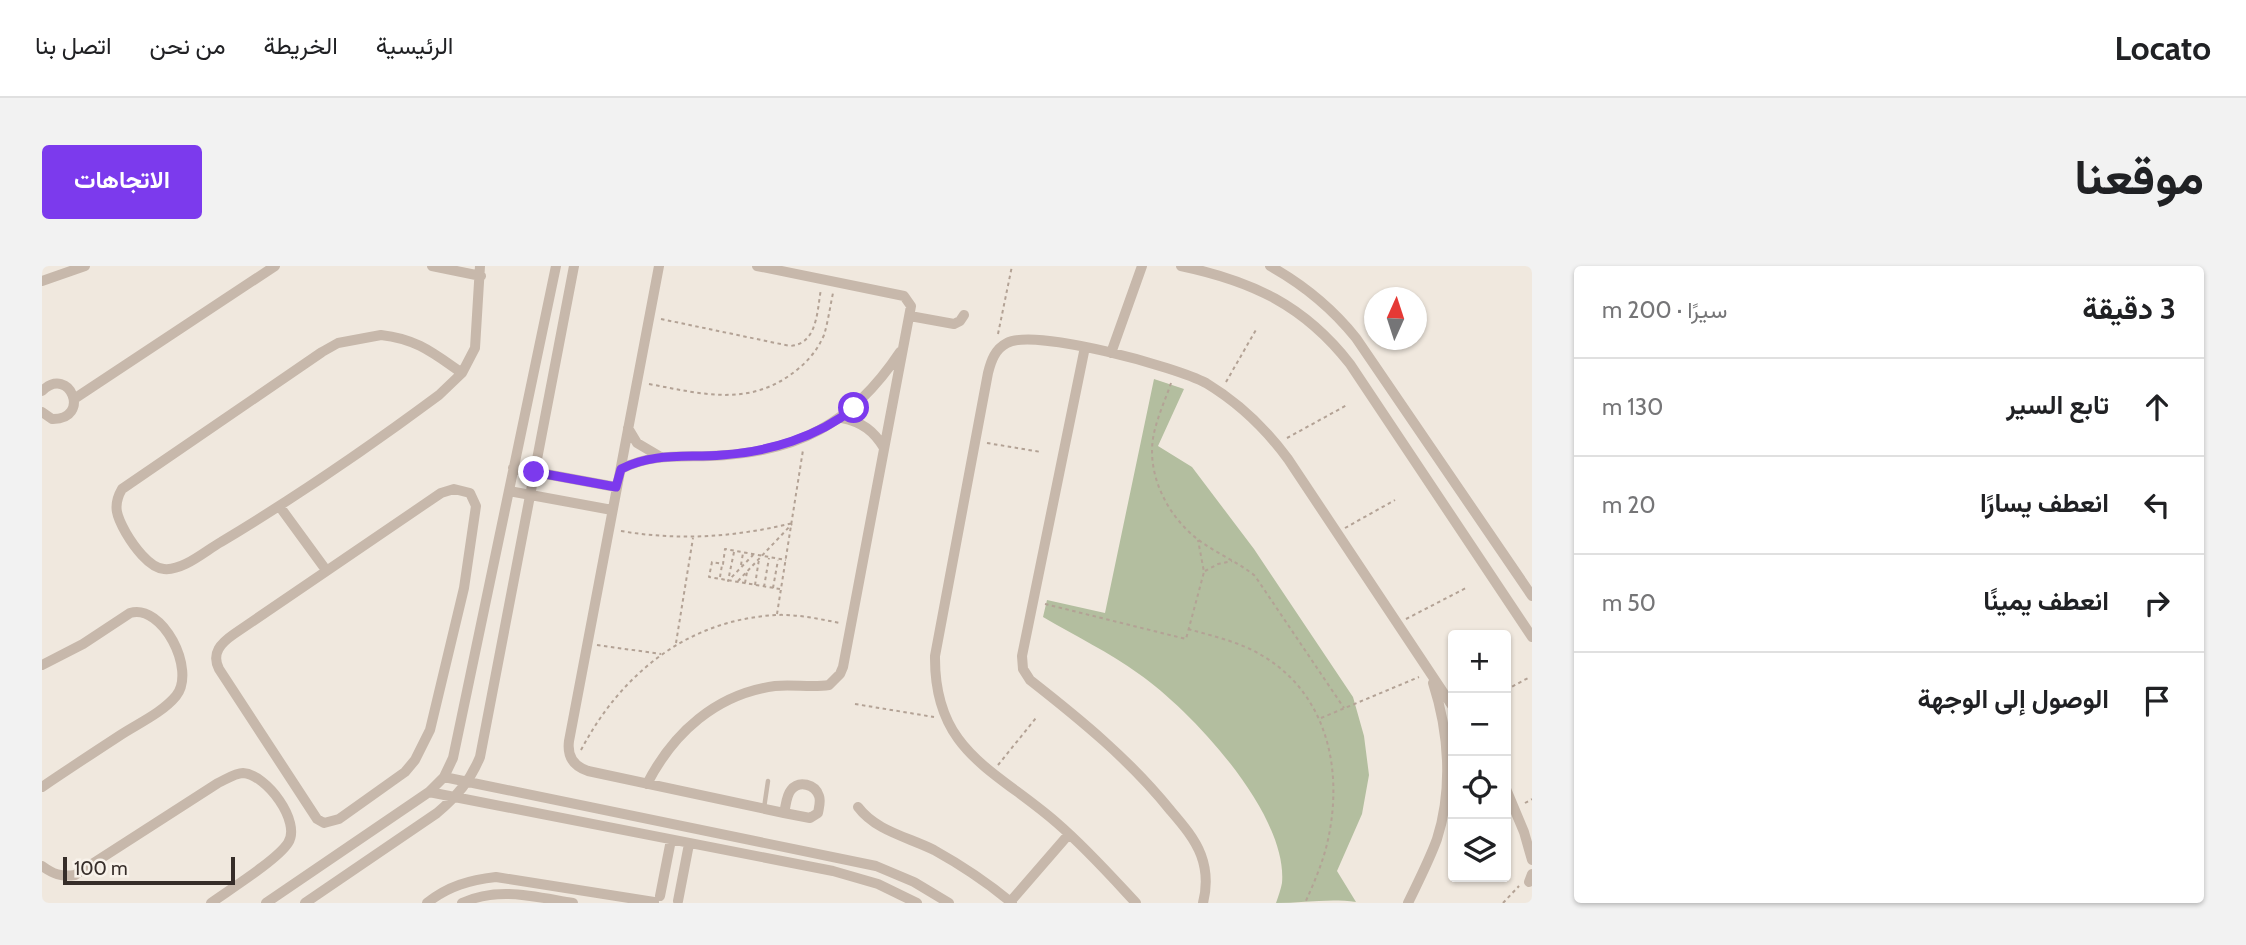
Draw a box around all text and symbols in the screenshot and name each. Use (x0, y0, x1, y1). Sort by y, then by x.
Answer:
text: Locato (2115, 28, 2211, 68)
text: اتصل بنا (35, 31, 112, 60)
text: من نحن (150, 31, 226, 60)
text: الخريطة (264, 31, 338, 60)
text: الرئيسية (376, 31, 453, 60)
button: الاتجاهات (42, 145, 202, 219)
text: موقعنا (2074, 147, 2204, 206)
north arrow (1364, 287, 1427, 350)
text: 3 دقيقة (2082, 290, 2176, 327)
text: سيرًا · 200 m (1602, 296, 1727, 324)
icon: ahead (2138, 388, 2176, 426)
text: تابع السير (2006, 389, 2109, 421)
route start (838, 392, 869, 423)
text: 130 m (1602, 393, 1663, 421)
route end (518, 456, 549, 487)
icon: left (2138, 486, 2176, 524)
text: انعطف يسارًا (1980, 487, 2109, 519)
text: 20 m (1602, 491, 1655, 519)
icon: right (2138, 584, 2176, 622)
text: انعطف يمينًا (1983, 585, 2109, 617)
text: 50 m (1602, 589, 1656, 617)
map controls (1448, 630, 1511, 882)
button: + (1448, 630, 1511, 693)
icon: arrive (2138, 682, 2176, 720)
text: الوصول إلى الوجهة (1918, 683, 2109, 715)
button: − (1448, 693, 1511, 756)
button: locate (1448, 756, 1511, 819)
button: layers (1448, 819, 1511, 882)
scale bar (63, 854, 234, 886)
text: 100 m (74, 857, 128, 880)

